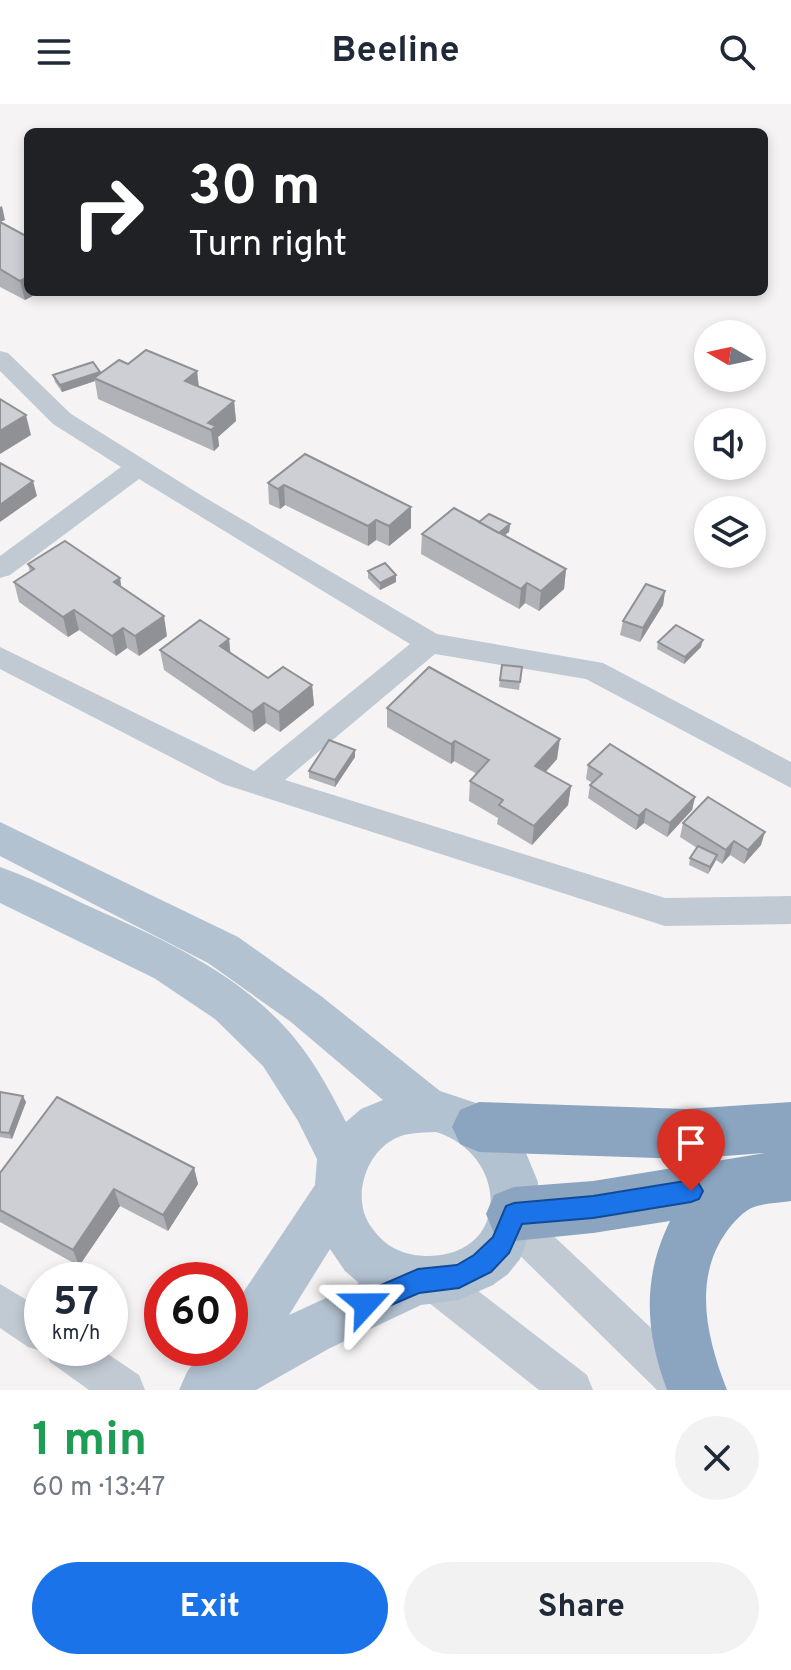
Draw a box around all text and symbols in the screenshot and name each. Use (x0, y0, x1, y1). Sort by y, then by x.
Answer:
text: Beeline (331, 29, 460, 75)
icon: menu (32, 30, 76, 74)
icon: search (715, 30, 759, 74)
text: 30 m (188, 154, 321, 224)
icon: right (56, 160, 160, 264)
text: Turn right (188, 223, 347, 269)
north arrow (694, 320, 766, 392)
map controls (694, 320, 766, 568)
button: sound (694, 408, 766, 480)
button: layers (694, 496, 766, 568)
pin (657, 1109, 725, 1191)
icon: arrive (669, 1121, 713, 1165)
speed limit sign: 60 (144, 1262, 248, 1366)
position arrow (324, 1262, 408, 1346)
text: 57 (53, 1279, 99, 1329)
text: km/h (52, 1321, 100, 1347)
text: 1 min (32, 1412, 147, 1472)
button: close (675, 1416, 759, 1500)
text: 60 m · 13:47 (32, 1472, 165, 1505)
button: Exit (32, 1562, 388, 1654)
button: Share (404, 1562, 759, 1654)

